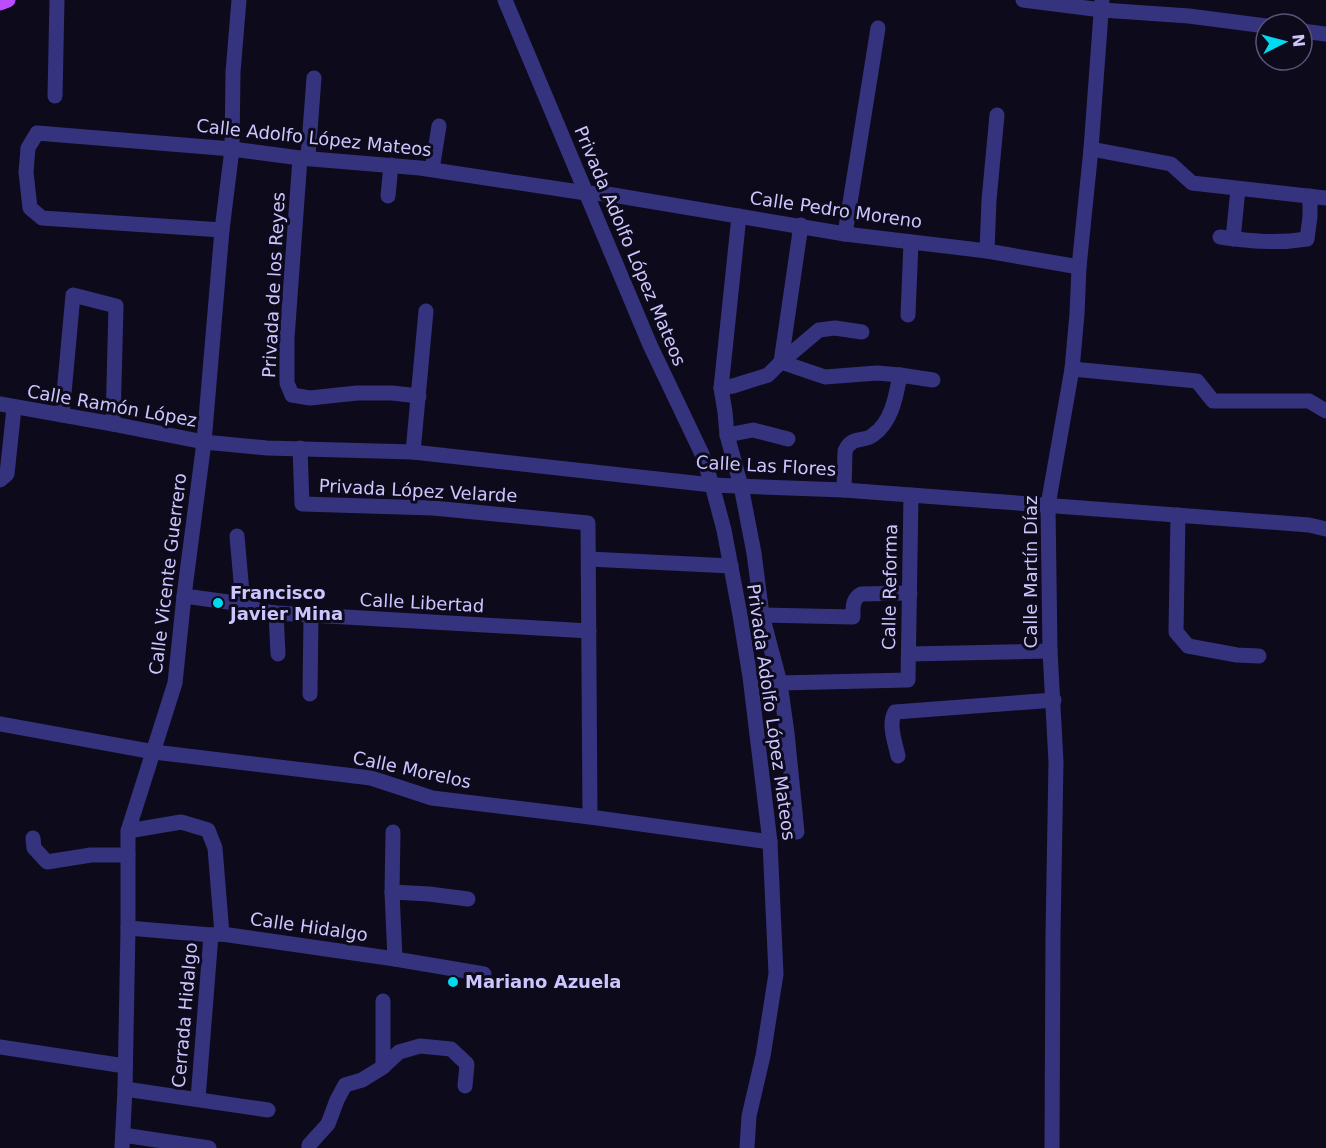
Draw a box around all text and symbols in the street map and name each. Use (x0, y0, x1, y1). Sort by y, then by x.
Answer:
north arrow (1254, 12, 1314, 72)
text: N (1288, 33, 1309, 48)
street label: Calle Adolfo López Mateos (195, 115, 433, 160)
street label: Privada Adolfo López Mateos (570, 123, 691, 369)
street label: Calle Pedro Moreno (749, 187, 924, 232)
street label: Privada de los Reyes (258, 192, 289, 378)
street label: Calle Ramón López (26, 380, 199, 431)
street label: Calle Las Flores (695, 451, 837, 480)
street label: Calle Vicente Guerrero (145, 472, 190, 676)
street label: Privada López Velarde (318, 475, 518, 506)
street label: Calle Martín Díaz (1020, 496, 1041, 648)
street label: Calle Reforma (878, 524, 901, 650)
place label: Francisco Javier Mina (228, 582, 343, 624)
street label: Privada Adolfo López Mateos (743, 582, 800, 842)
street label: Calle Libertad (359, 589, 485, 616)
marker: Francisco Javier Mina (211, 596, 225, 610)
street label: Calle Morelos (351, 747, 473, 792)
street label: Calle Hidalgo (249, 908, 369, 945)
street label: Cerrada Hidalgo (168, 941, 201, 1088)
place label: Mariano Azuela (465, 971, 621, 992)
marker: Mariano Azuela (446, 975, 460, 989)

